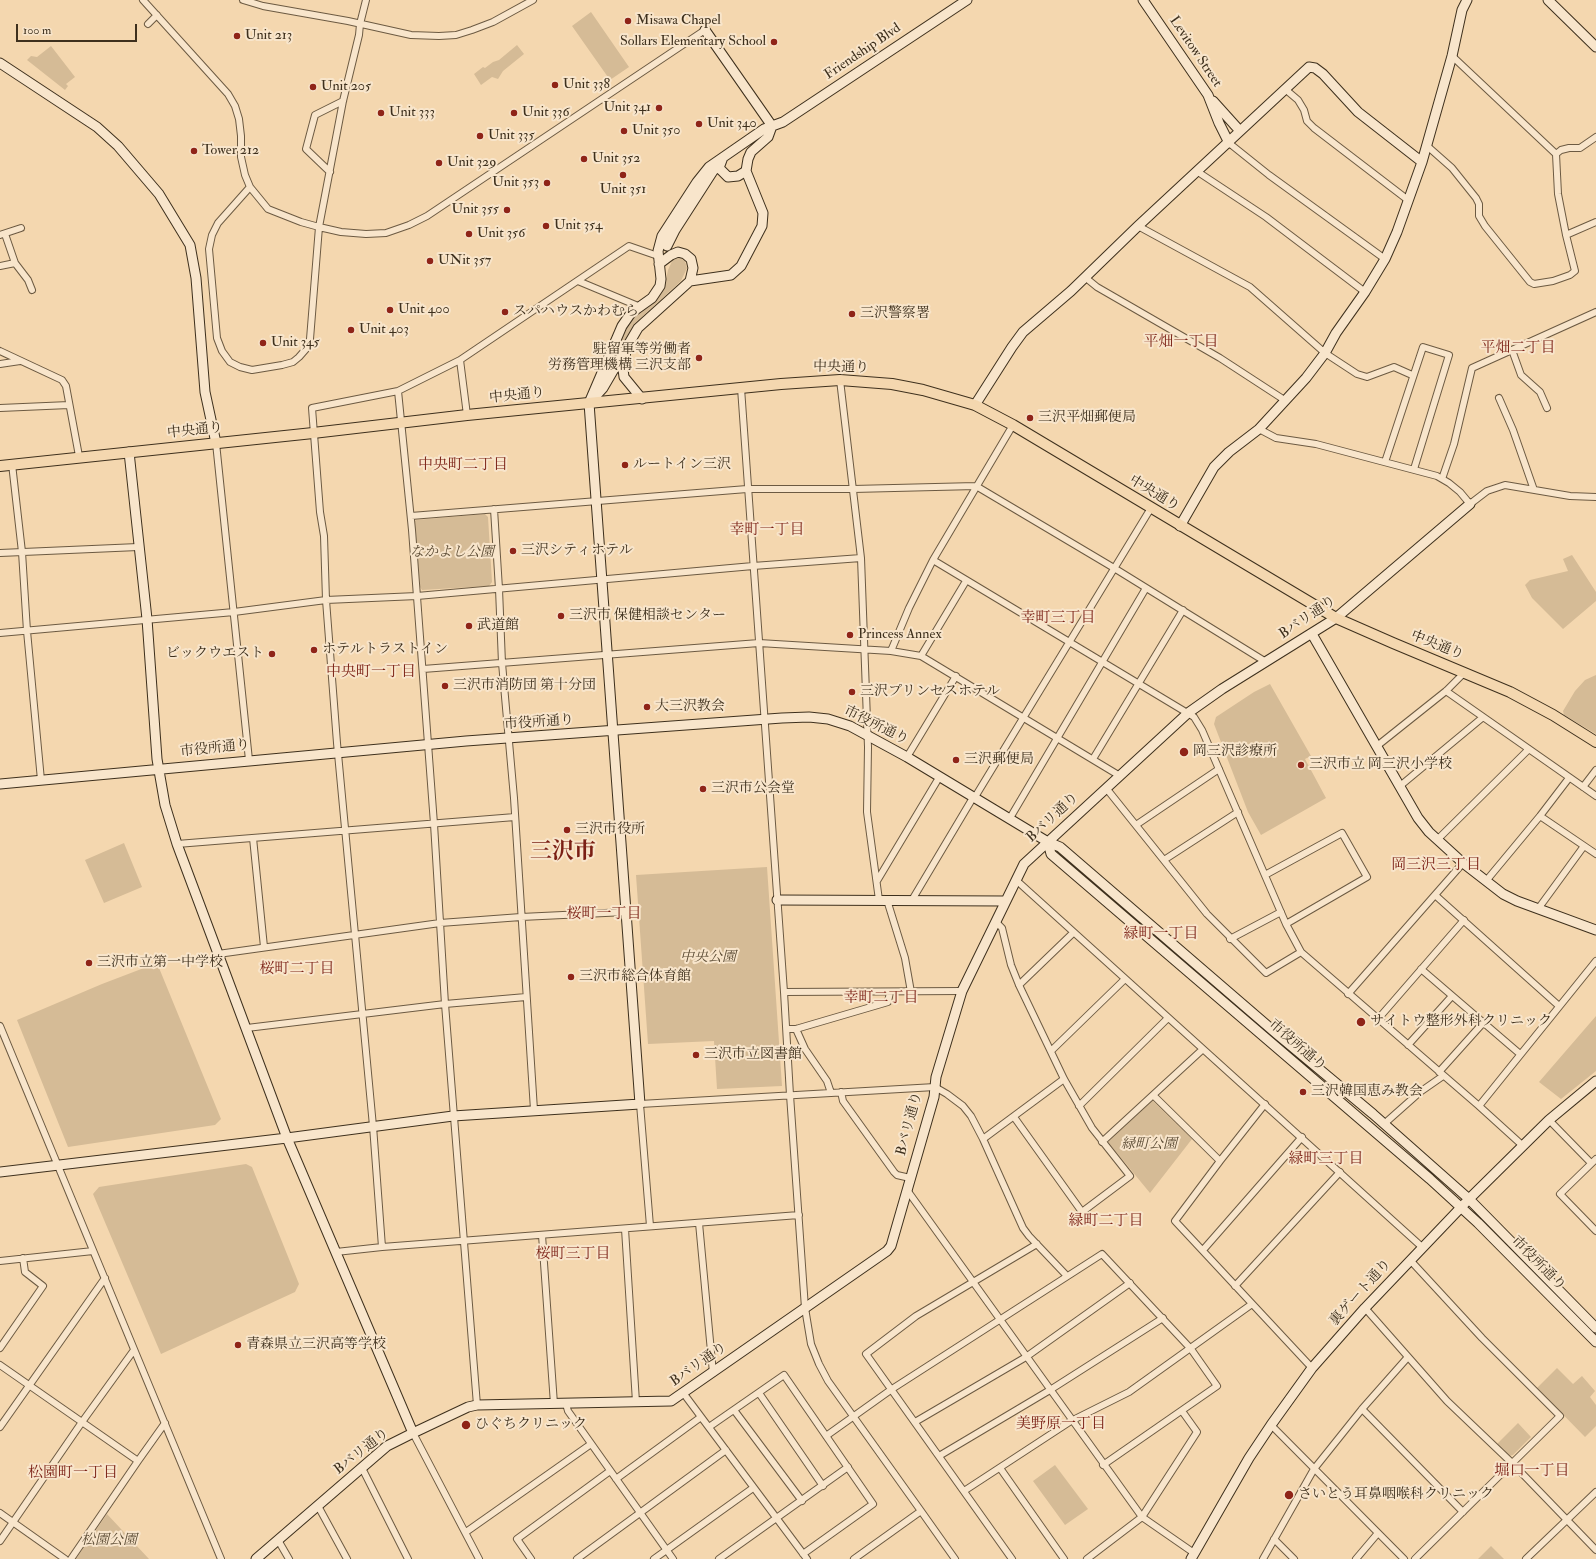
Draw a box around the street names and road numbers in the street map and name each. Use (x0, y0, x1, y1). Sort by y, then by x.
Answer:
street label: Levitow Street (1165, 13, 1225, 91)
street label: Friendship Blvd (822, 20, 904, 84)
street label: 中央通り (813, 359, 869, 377)
street label: 中央通り (488, 385, 546, 407)
street label: 中央通り (166, 420, 224, 442)
street label: 中央通り (1126, 472, 1182, 516)
street label: Bバリ通り (1276, 593, 1340, 643)
street label: 中央通り (1408, 628, 1466, 664)
street label: 市役所通り (841, 703, 911, 749)
street label: 市役所通り (503, 712, 575, 734)
street label: 市役所通り (179, 737, 251, 761)
street label: Bバリ通り (1023, 790, 1083, 846)
street label: 市役所通り (1265, 1017, 1329, 1075)
street label: Bバリ通り (893, 1090, 927, 1158)
street label: 市役所通り (1507, 1233, 1569, 1295)
street label: 裏ゲート通り (1327, 1256, 1395, 1330)
street label: Bバリ通り (667, 1339, 731, 1391)
street label: Bバリ通り (331, 1425, 393, 1479)

